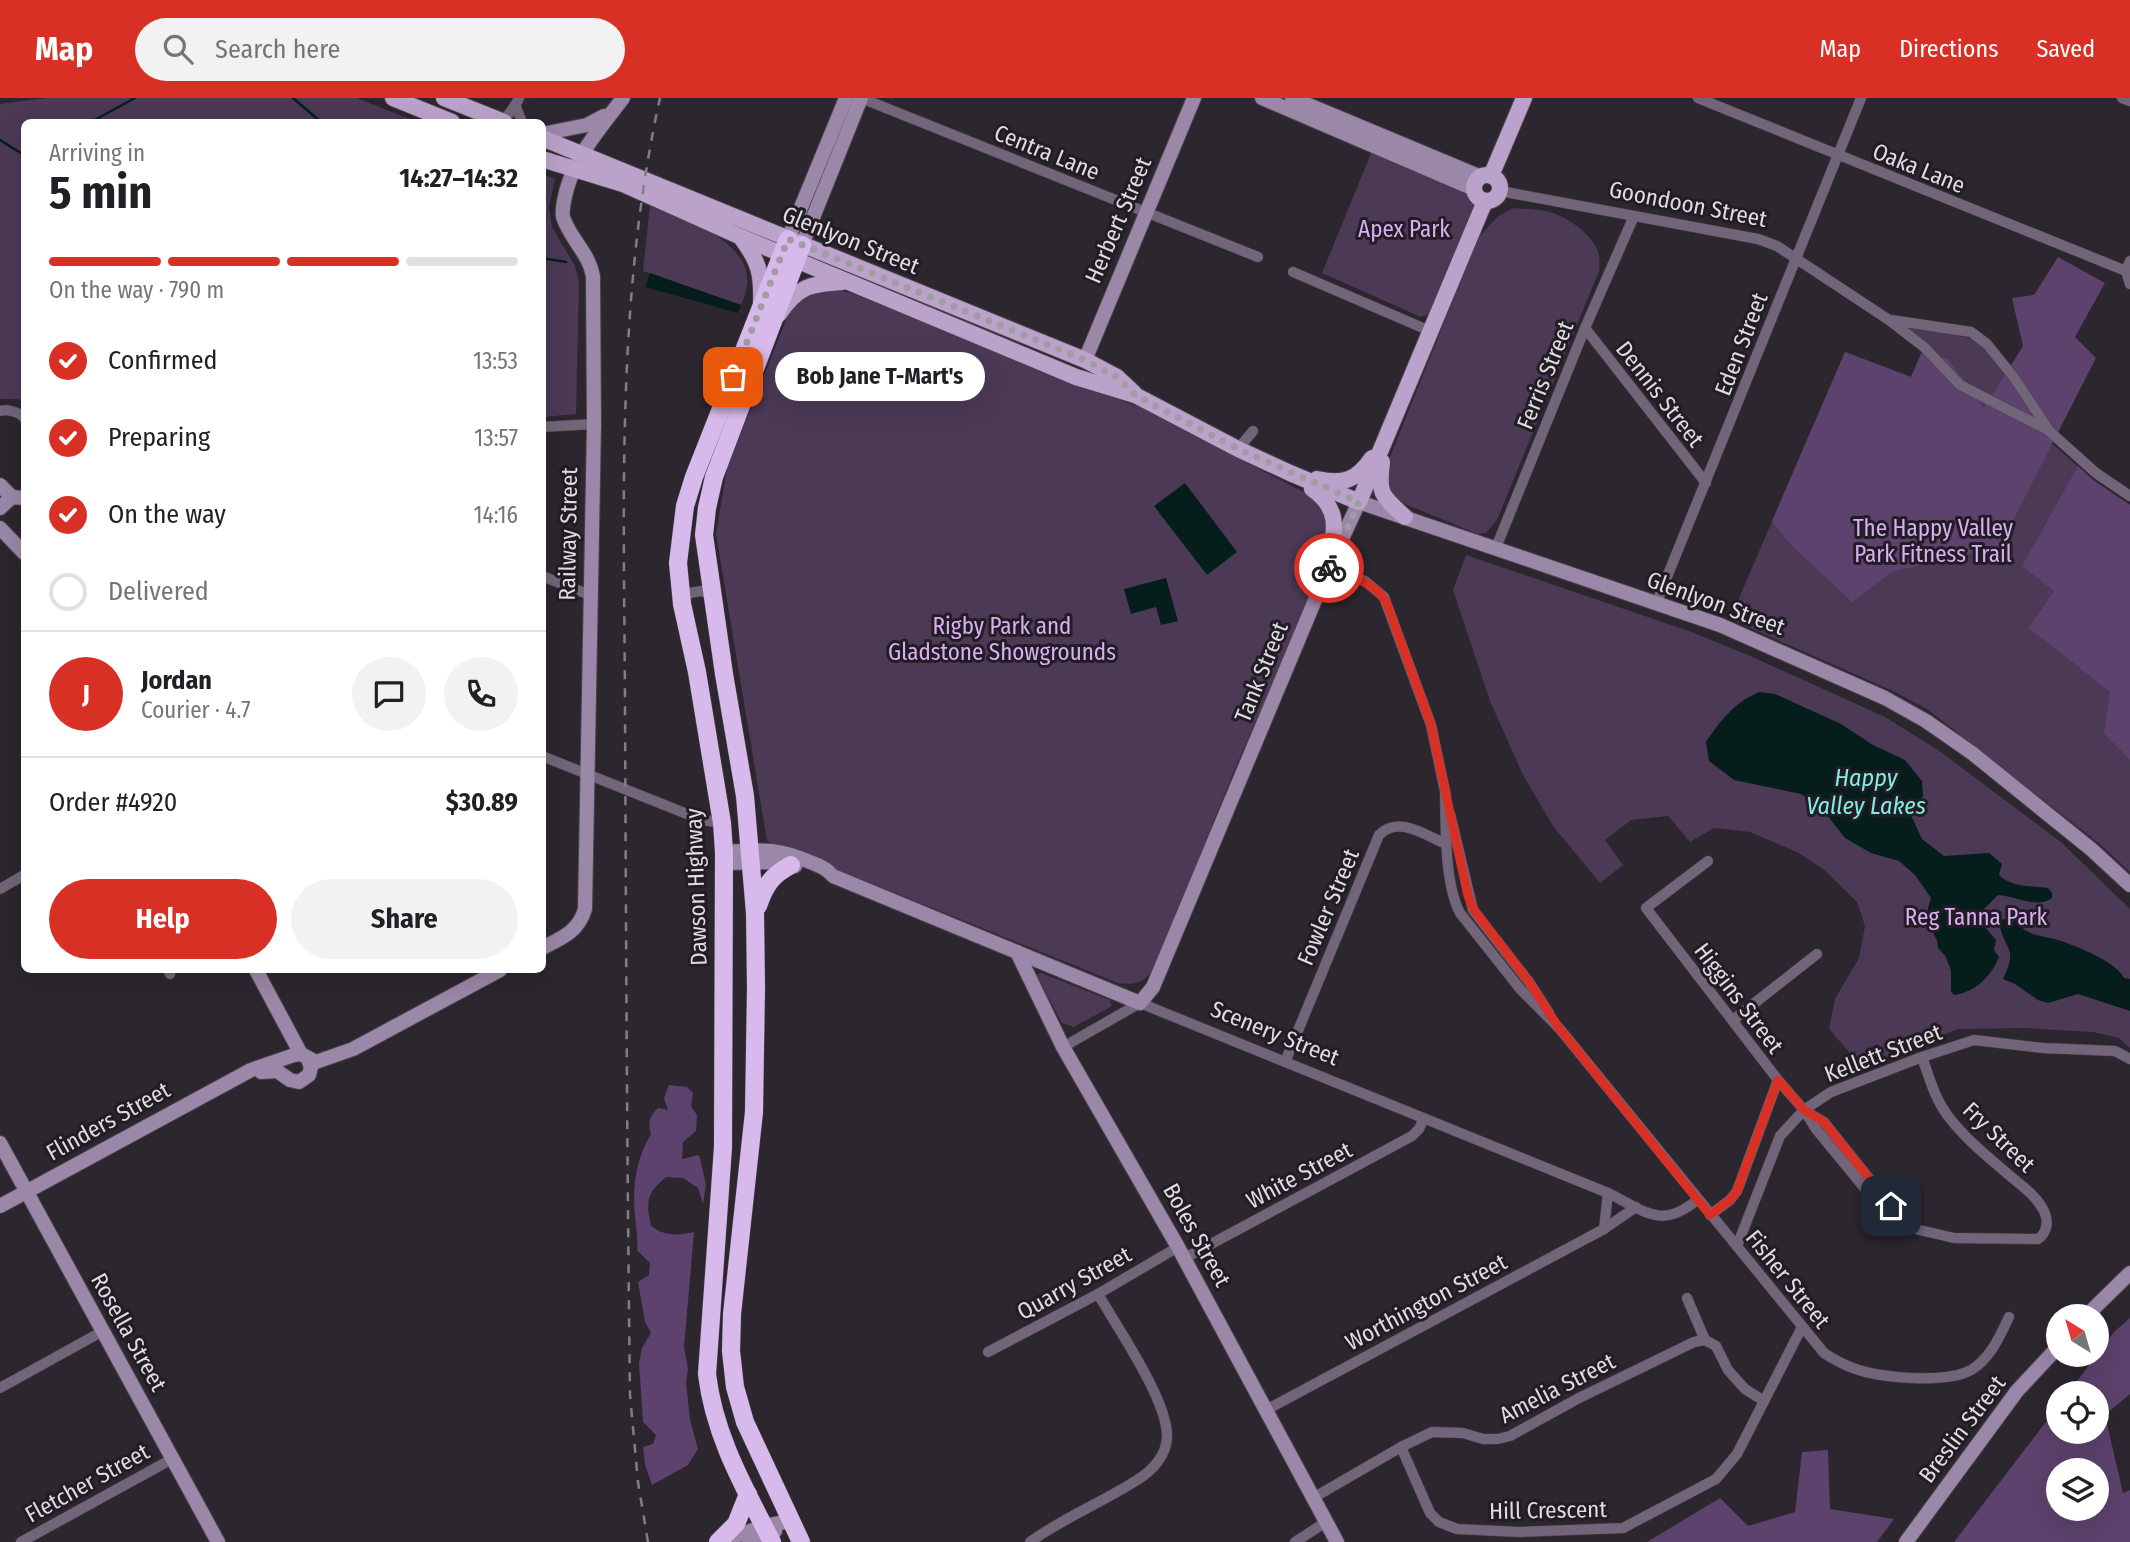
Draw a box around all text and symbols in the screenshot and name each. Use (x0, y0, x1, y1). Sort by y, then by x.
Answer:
search box (135, 18, 625, 81)
text: Map (35, 29, 93, 69)
icon: search (159, 30, 197, 68)
text: Search here (215, 34, 340, 65)
text: Map (1820, 35, 1861, 63)
text: Directions (1899, 35, 1998, 63)
text: Saved (2036, 35, 2095, 63)
street label: Centra Lane (990, 118, 1104, 186)
street label: Oaka Lane (1869, 137, 1969, 199)
text: Arriving in (49, 139, 145, 167)
street label: Herbert Street (1079, 152, 1157, 287)
text: 14:27–14:32 (399, 163, 518, 194)
text: 5 min (49, 165, 152, 220)
street label: Goondoon Street (1607, 175, 1770, 233)
street label: Glenlyon Street (779, 200, 924, 280)
park label: Apex Park (1358, 215, 1450, 243)
text: On the way · 790 m (49, 276, 224, 304)
street label: Eden Street (1709, 288, 1774, 399)
street label: Ferris Street (1511, 316, 1580, 433)
street label: Dennis Street (1610, 336, 1710, 453)
icon: check (49, 342, 87, 380)
text: Confirmed (108, 345, 218, 376)
text: 13:53 (473, 347, 518, 375)
pin (703, 347, 763, 407)
callout: Bob Jane T-Mart's (775, 352, 985, 402)
icon: bag (714, 358, 752, 396)
text: Bob Jane T-Mart's (797, 362, 963, 390)
icon: check (49, 419, 87, 457)
text: Preparing (108, 422, 210, 453)
text: 13:57 (474, 424, 518, 452)
street label: Railway Street (553, 467, 583, 601)
icon: check (49, 496, 87, 534)
text: On the way (108, 499, 226, 530)
text: 14:16 (474, 501, 518, 529)
park label: The Happy Valley Park Fitness Trail (1853, 514, 2014, 568)
courier (1294, 533, 1364, 603)
icon: bike (1310, 549, 1348, 587)
street label: Glenlyon Street (1643, 565, 1789, 641)
text: Delivered (108, 576, 209, 607)
park label: Rigby Park and Gladstone Showgrounds (888, 612, 1116, 666)
street label: Tank Street (1228, 617, 1294, 726)
button: chat (352, 657, 426, 731)
button: phone (444, 657, 518, 731)
text: Jordan (141, 665, 212, 696)
text: J (82, 679, 90, 710)
text: Courier · 4.7 (141, 696, 251, 724)
water label: Happy Valley Lakes (1806, 764, 1926, 820)
text: Order #4920 (49, 787, 177, 818)
text: $30.89 (446, 787, 518, 818)
street label: Dawson Highway (679, 807, 713, 966)
street label: Fowler Street (1291, 844, 1365, 969)
button: Help (49, 879, 277, 959)
button: Share (291, 879, 518, 959)
park label: Reg Tanna Park (1905, 903, 2047, 931)
street label: Higgins Street (1688, 937, 1790, 1059)
street label: Scenery Street (1207, 995, 1344, 1072)
street label: Kellett Street (1820, 1018, 1946, 1088)
street label: Flinders Street (41, 1075, 175, 1166)
street label: Fry Street (1957, 1096, 2041, 1178)
street label: White Street (1241, 1135, 1357, 1215)
pin (1861, 1176, 1921, 1236)
street label: Boles Street (1157, 1178, 1237, 1292)
icon: home (1872, 1187, 1910, 1225)
street label: Fisher Street (1740, 1224, 1836, 1334)
street label: Quarry Street (1012, 1240, 1136, 1326)
street label: Worthington Street (1340, 1247, 1512, 1356)
street label: Rosella Street (85, 1268, 173, 1396)
north arrow (2046, 1304, 2109, 1367)
map controls (2046, 1304, 2109, 1521)
street label: Amelia Street (1494, 1347, 1620, 1429)
street label: Breslin Street (1913, 1369, 2012, 1488)
button: locate (2046, 1381, 2109, 1444)
street label: Fletcher Street (20, 1437, 154, 1529)
button: layers (2046, 1458, 2109, 1521)
street label: Hill Crescent (1489, 1495, 1608, 1525)

